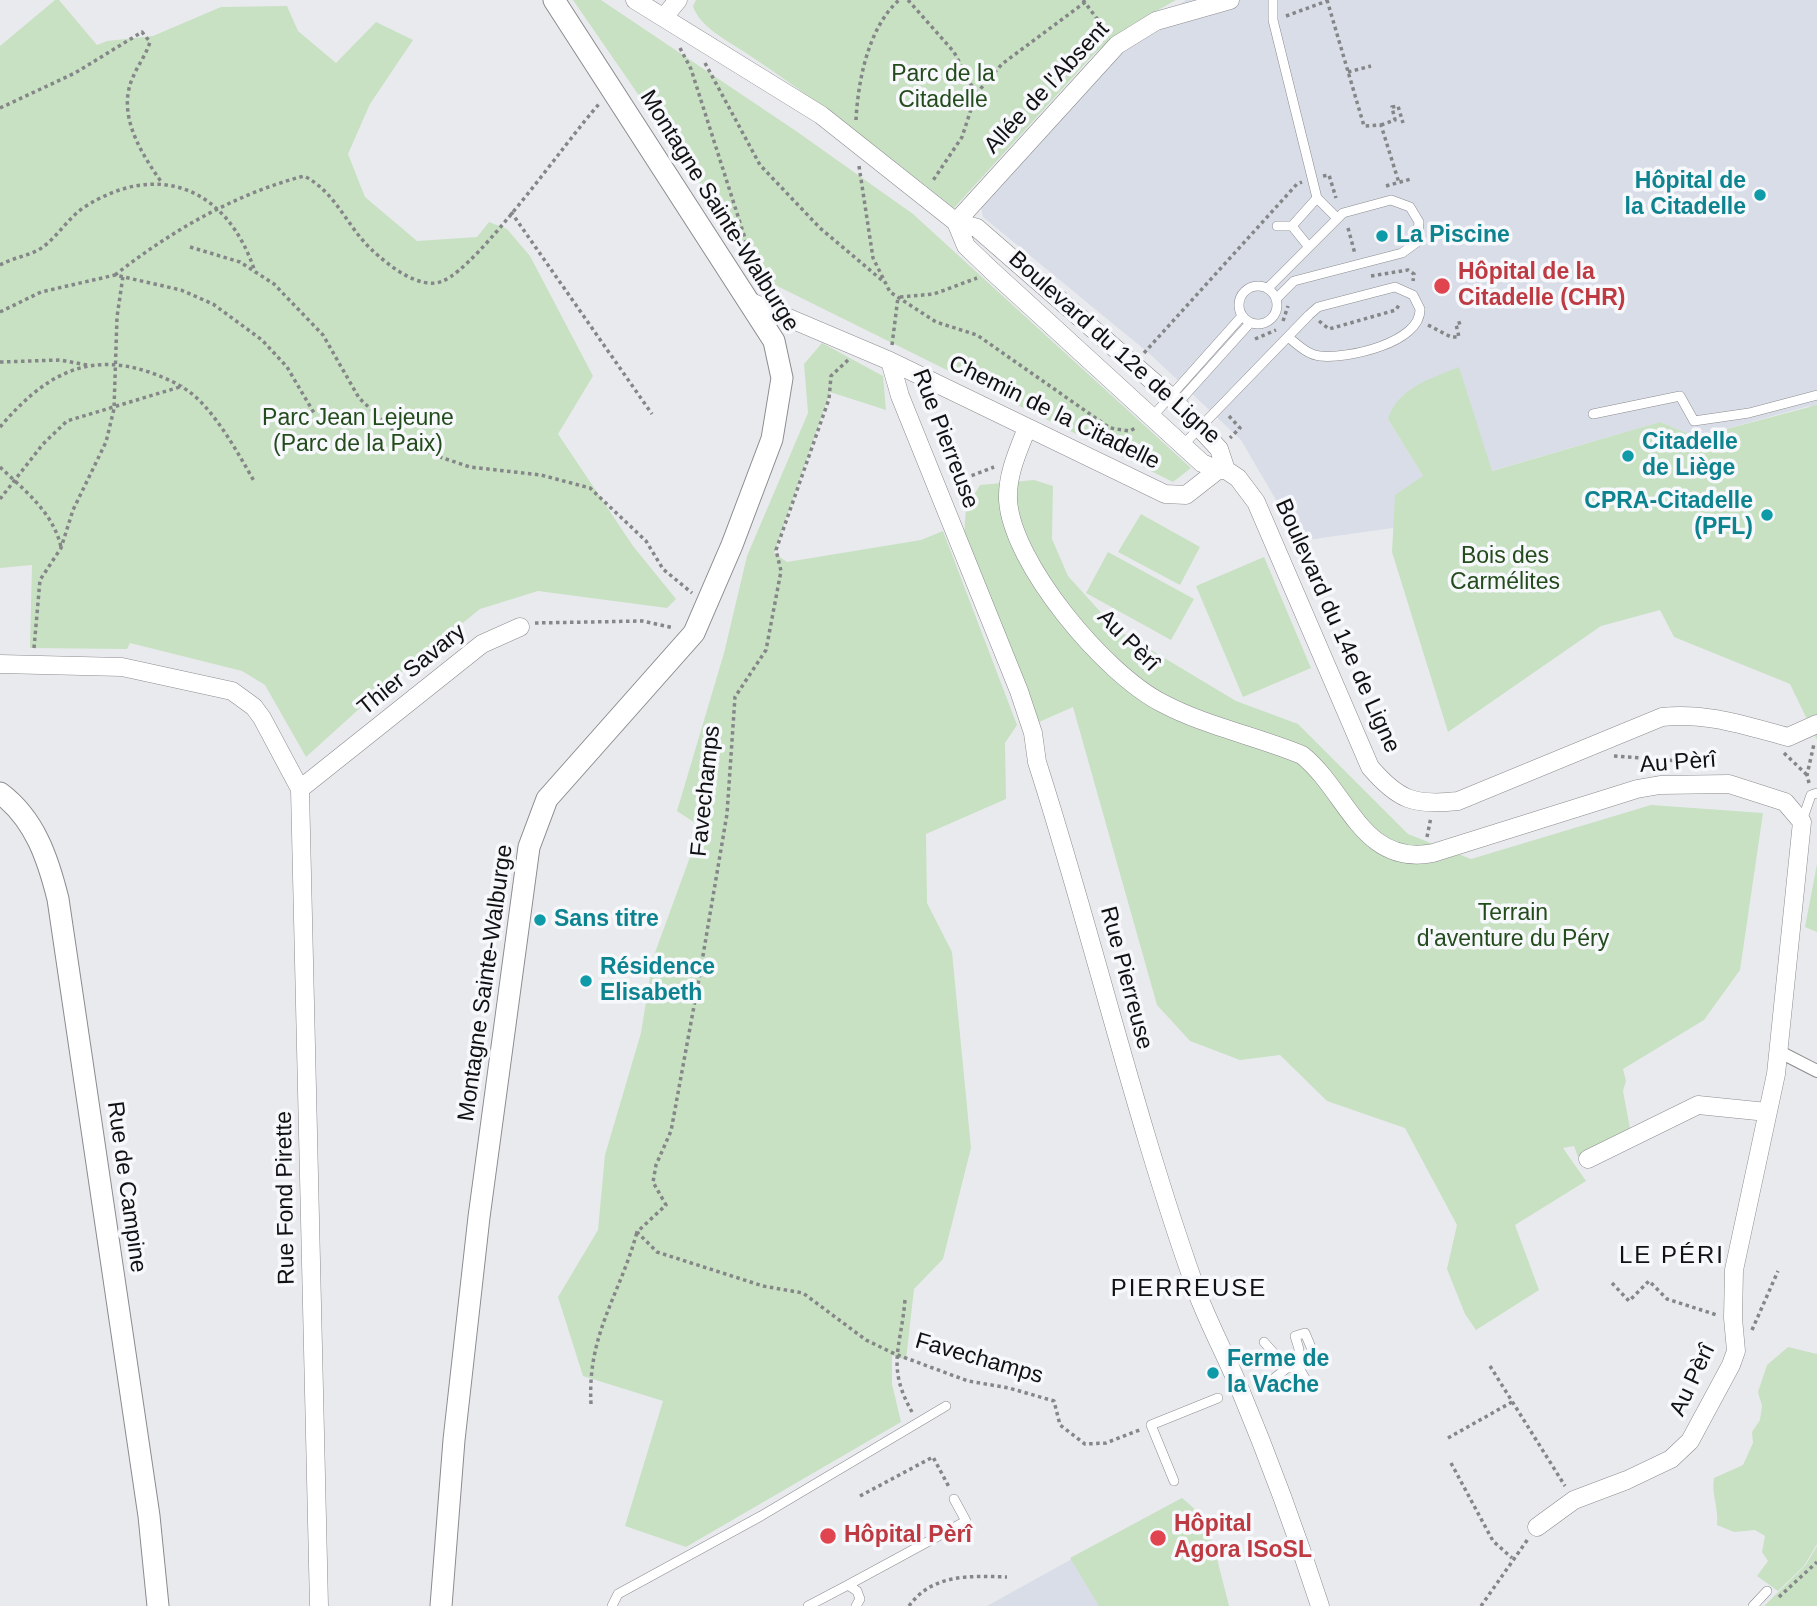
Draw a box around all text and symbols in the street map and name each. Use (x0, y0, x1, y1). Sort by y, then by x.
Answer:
street label: Allée de l'Absent (979, 16, 1115, 160)
park label: Parc de la Citadelle (891, 61, 995, 115)
street label: Montagne Sainte-Walburge (633, 85, 805, 337)
place label: Hôpital de la Citadelle (1625, 168, 1746, 222)
marker: Hôpital de la Citadelle (1752, 187, 1768, 203)
place label: La Piscine (1396, 222, 1510, 250)
marker: La Piscine (1374, 228, 1390, 244)
street label: Boulevard du 12e de Ligne (1003, 246, 1225, 450)
place label: Hôpital de la Citadelle (CHR) (1458, 259, 1625, 313)
marker: Hôpital de la Citadelle (CHR) (1432, 276, 1452, 296)
street label: Chemin de la Citadelle (944, 350, 1164, 476)
street label: Rue Pierreuse (906, 365, 984, 513)
park label: Parc Jean Lejeune (Parc de la Paix) (262, 405, 454, 459)
place label: Citadelle de Liège (1642, 429, 1738, 483)
marker: Citadelle de Liège (1620, 448, 1636, 464)
place label: CPRA-Citadelle (PFL) (1584, 488, 1753, 542)
street label: Boulevard du 14e de Ligne (1268, 495, 1406, 757)
marker: CPRA-Citadelle (PFL) (1759, 507, 1775, 523)
park label: Bois des Carmélites (1450, 543, 1560, 597)
street label: Au Pèrî (1091, 604, 1165, 678)
street label: Thier Savary (353, 618, 471, 722)
street label: Favechamps (685, 724, 727, 858)
street label: Au Pèrî (1639, 747, 1717, 779)
street label: Montagne Sainte-Walburge (453, 843, 519, 1123)
park label: Terrain d'aventure du Péry (1417, 900, 1609, 954)
street label: Rue Pierreuse (1094, 903, 1158, 1053)
place label: Sans titre (554, 906, 659, 934)
marker: Sans titre (532, 912, 548, 928)
place label: Résidence Elisabeth (600, 954, 715, 1008)
marker: Résidence Elisabeth (578, 973, 594, 989)
street label: Rue de Campine (100, 1100, 152, 1274)
street label: Rue Fond Pirette (271, 1111, 301, 1285)
district label: LE PÉRI (1620, 1242, 1724, 1270)
district label: PIERREUSE (1112, 1275, 1266, 1303)
street label: Favechamps (912, 1328, 1046, 1390)
street label: Au Pèrî (1664, 1339, 1722, 1421)
place label: Ferme de la Vache (1227, 1346, 1329, 1400)
marker: Ferme de la Vache (1205, 1365, 1221, 1381)
place label: Hôpital Agora ISoSL (1174, 1511, 1312, 1565)
place label: Hôpital Pèrî (844, 1522, 972, 1550)
marker: Hôpital Pèrî (818, 1526, 838, 1546)
marker: Hôpital Agora ISoSL (1148, 1528, 1168, 1548)

